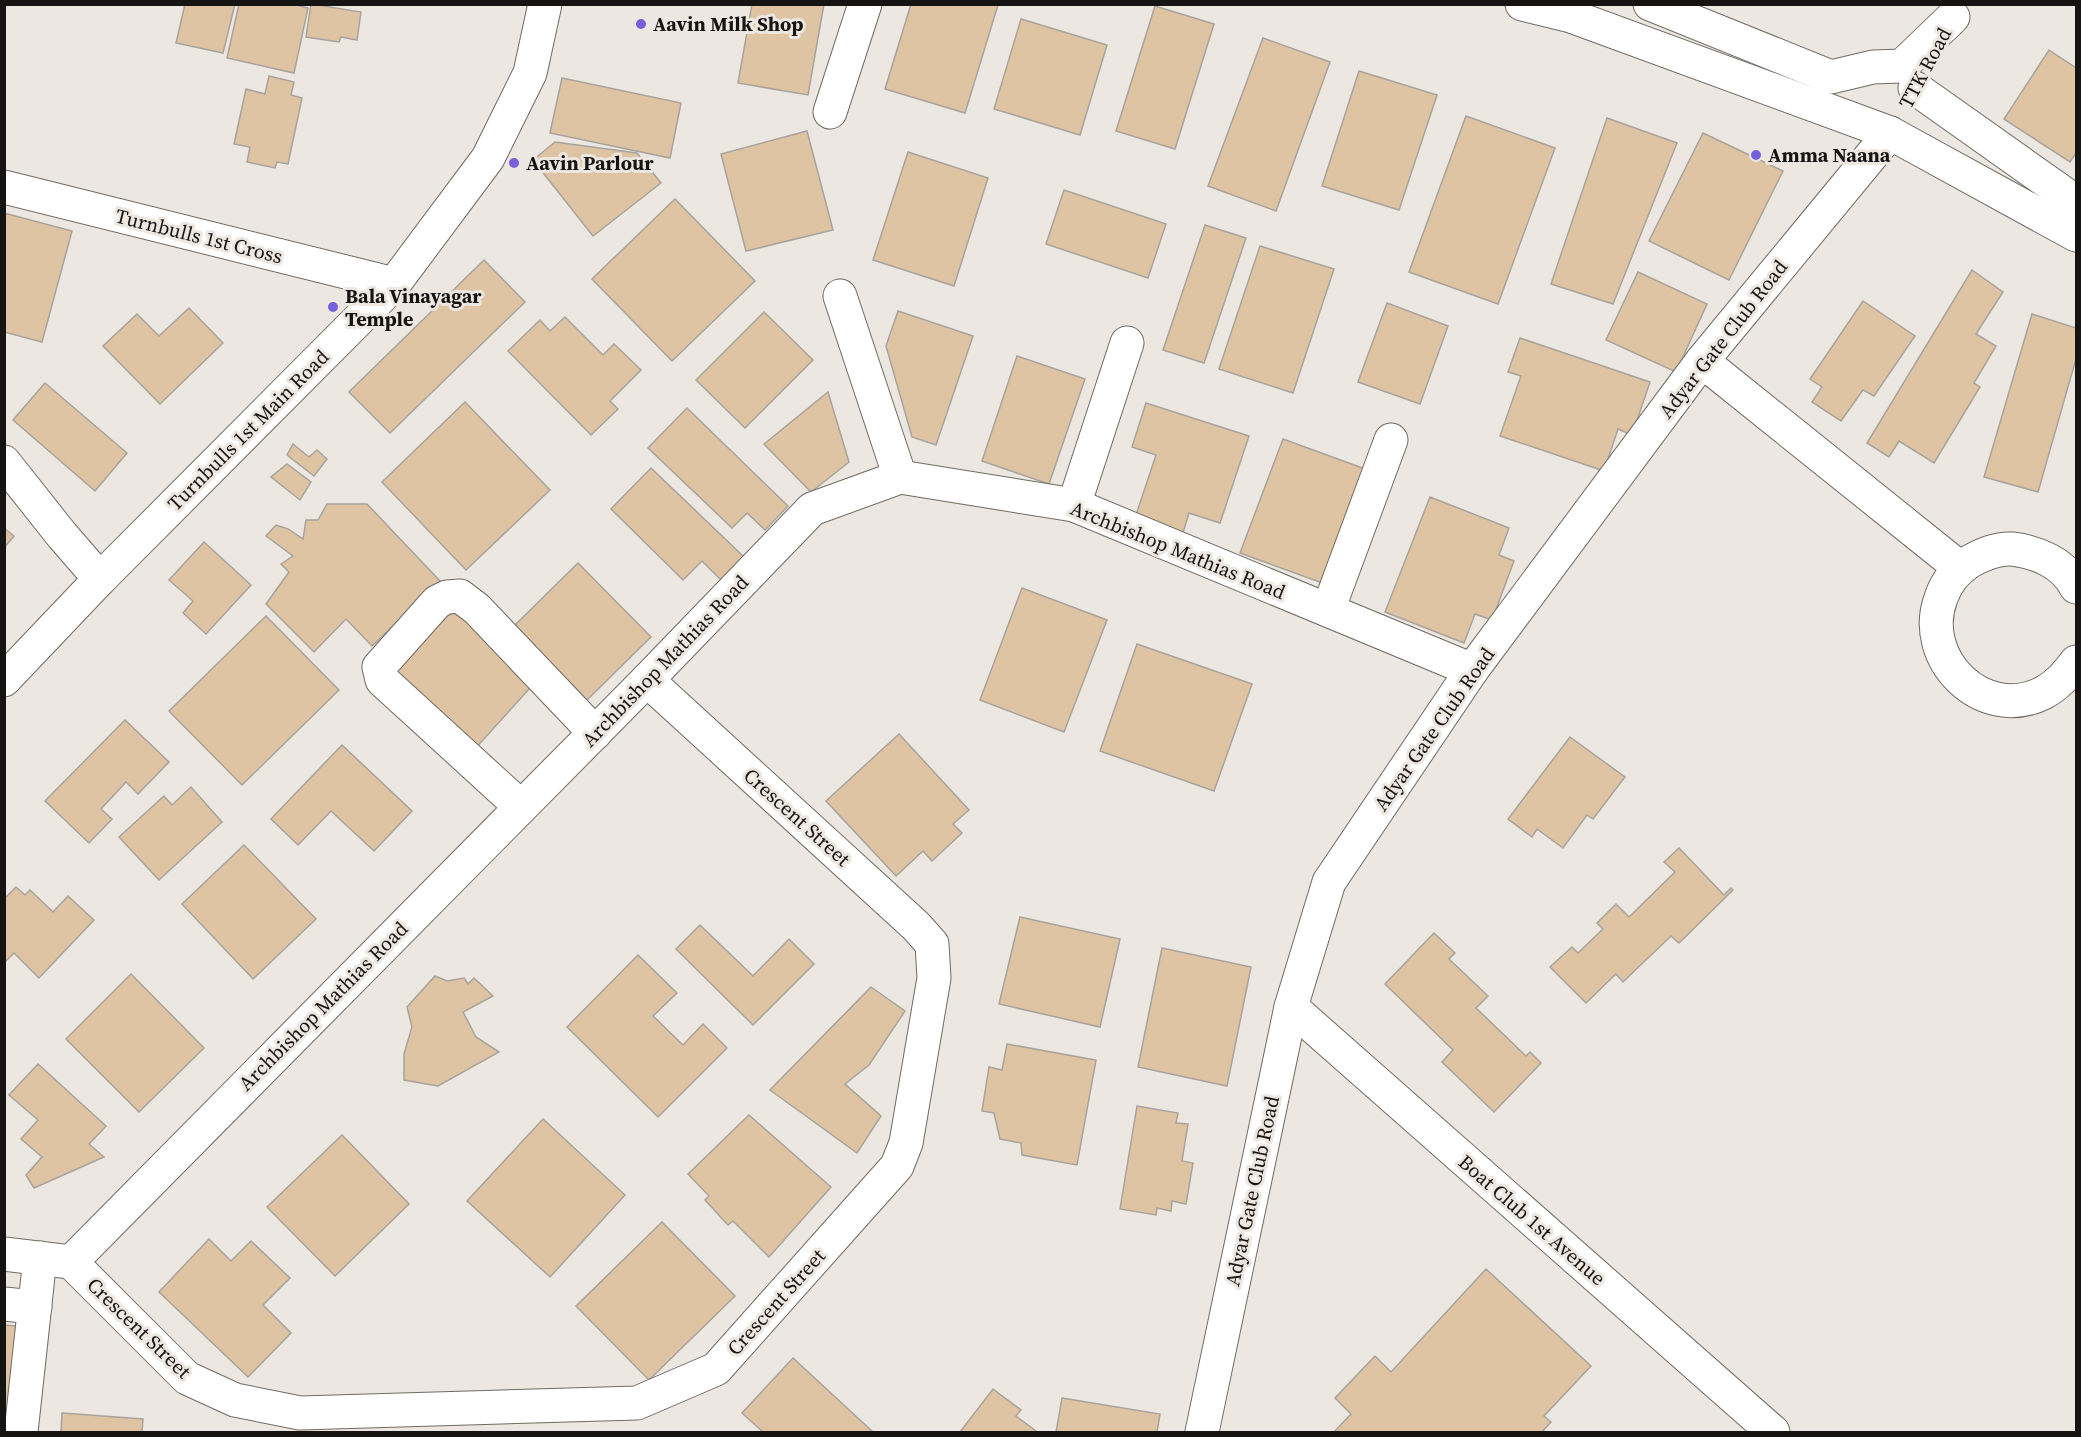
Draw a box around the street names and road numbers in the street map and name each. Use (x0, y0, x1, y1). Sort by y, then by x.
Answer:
street label: TTK Road (1892, 22, 1958, 113)
street label: Turnbulls 1st Cross (113, 202, 285, 270)
street label: Adyar Gate Club Road (1652, 253, 1794, 424)
street label: Turnbulls 1st Main Road (161, 343, 335, 517)
street label: Archbishop Mathias Road (1066, 494, 1290, 606)
street label: Archbishop Mathias Road (575, 568, 755, 753)
street label: Adyar Gate Club Road (1367, 641, 1501, 816)
street label: Crescent Street (738, 762, 857, 873)
street label: Archbishop Mathias Road (232, 915, 414, 1097)
street label: Adyar Gate Club Road (1218, 1093, 1286, 1289)
street label: Boat Club 1st Avenue (1452, 1148, 1612, 1292)
street label: Crescent Street (721, 1242, 832, 1361)
street label: Crescent Street (81, 1271, 197, 1385)

